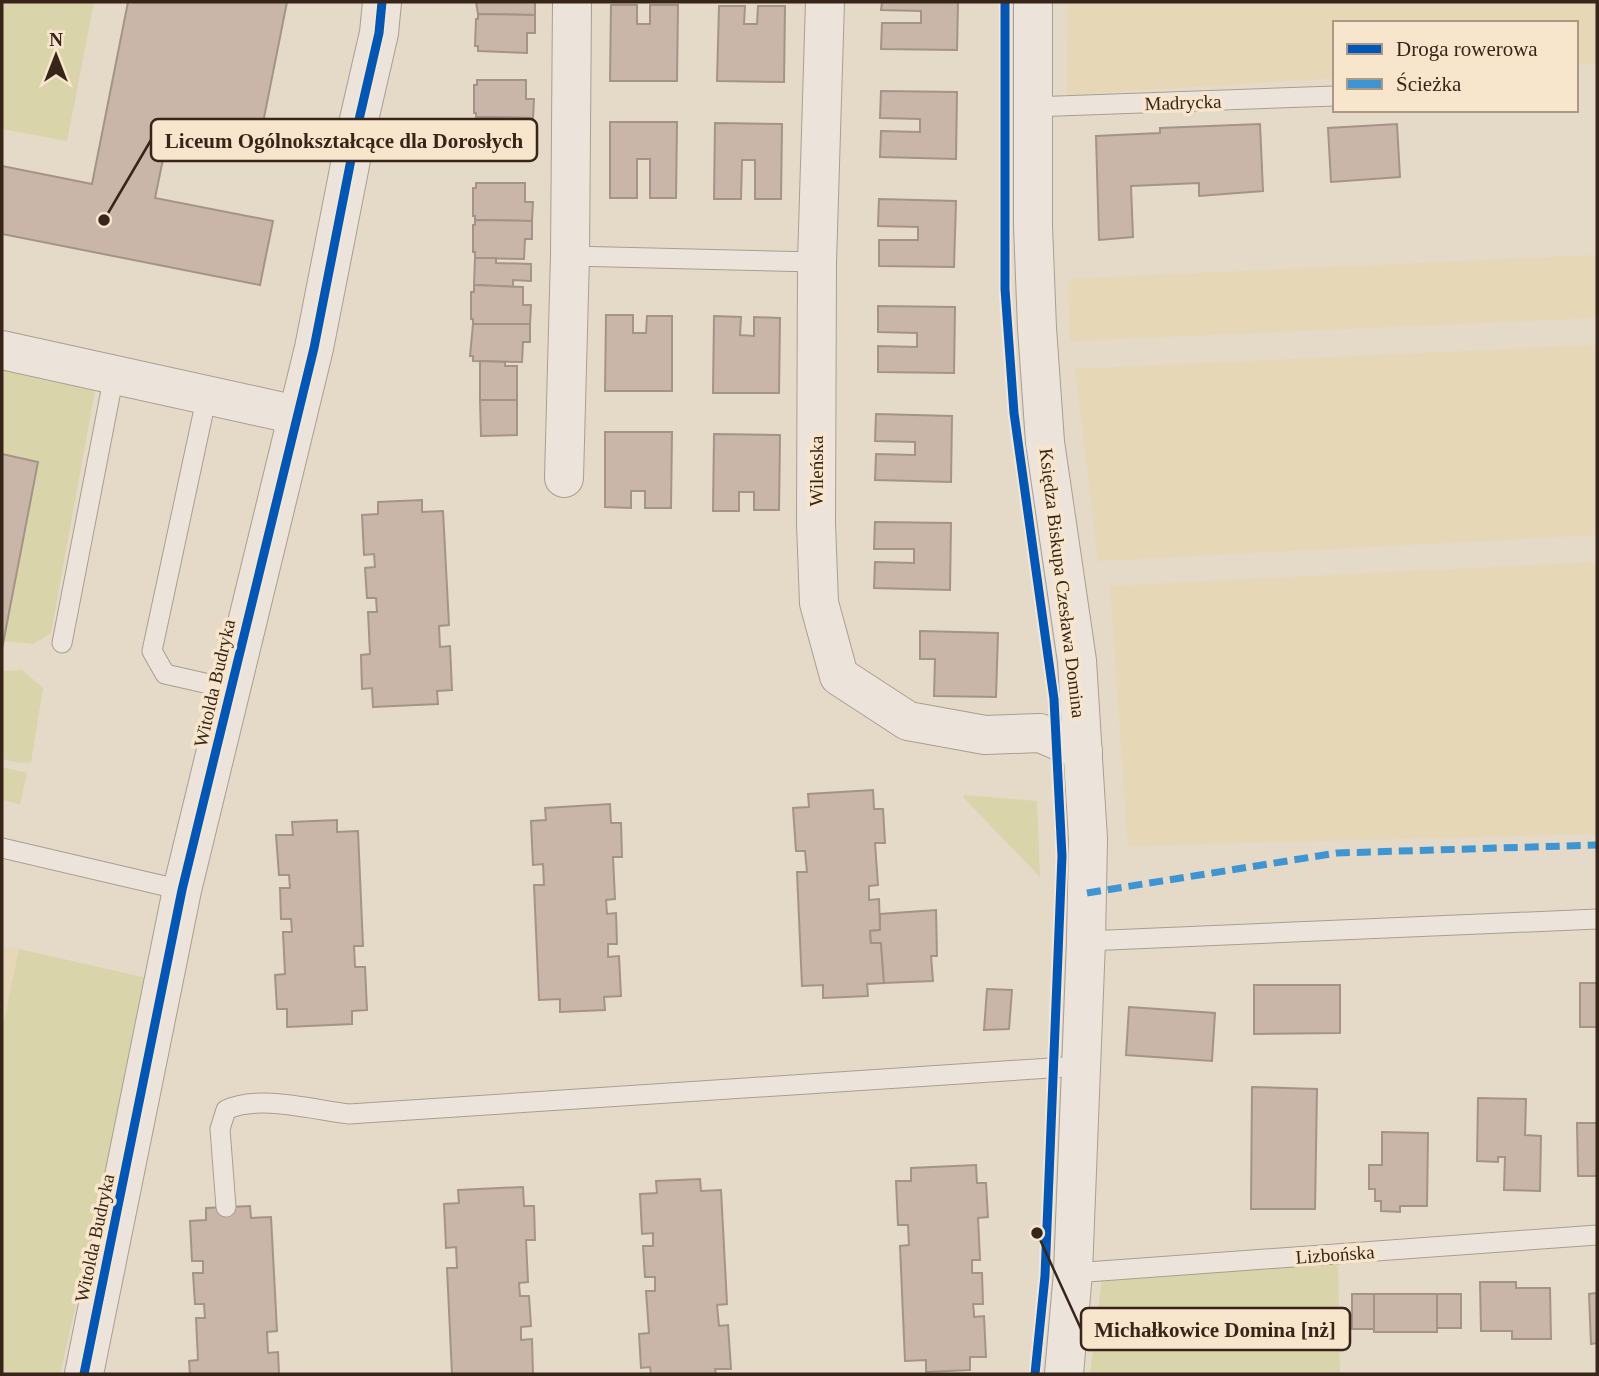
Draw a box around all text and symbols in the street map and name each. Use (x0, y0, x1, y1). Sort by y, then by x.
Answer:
north arrow (21, 21, 91, 91)
legend (1333, 21, 1578, 112)
text: N (49, 29, 63, 50)
text: Droga rowerowa (1396, 37, 1538, 61)
text: Ścieżka (1396, 72, 1462, 96)
street label: Madrycka (1144, 91, 1222, 114)
callout: Liceum Ogólnokształcące dla Dorosłych (151, 119, 537, 161)
text: Liceum Ogólnokształcące dla Dorosłych (165, 129, 523, 153)
street label: Wileńska (806, 435, 827, 507)
street label: Księdza Biskupa Czesława Domina (1036, 447, 1090, 720)
street label: Witolda Budryka (190, 617, 240, 749)
street label: Witolda Budryka (71, 1171, 118, 1304)
street label: Lizbońska (1295, 1241, 1376, 1268)
callout: Michałkowice Domina [nż] (1081, 1308, 1350, 1350)
text: Michałkowice Domina [nż] (1094, 1318, 1336, 1342)

